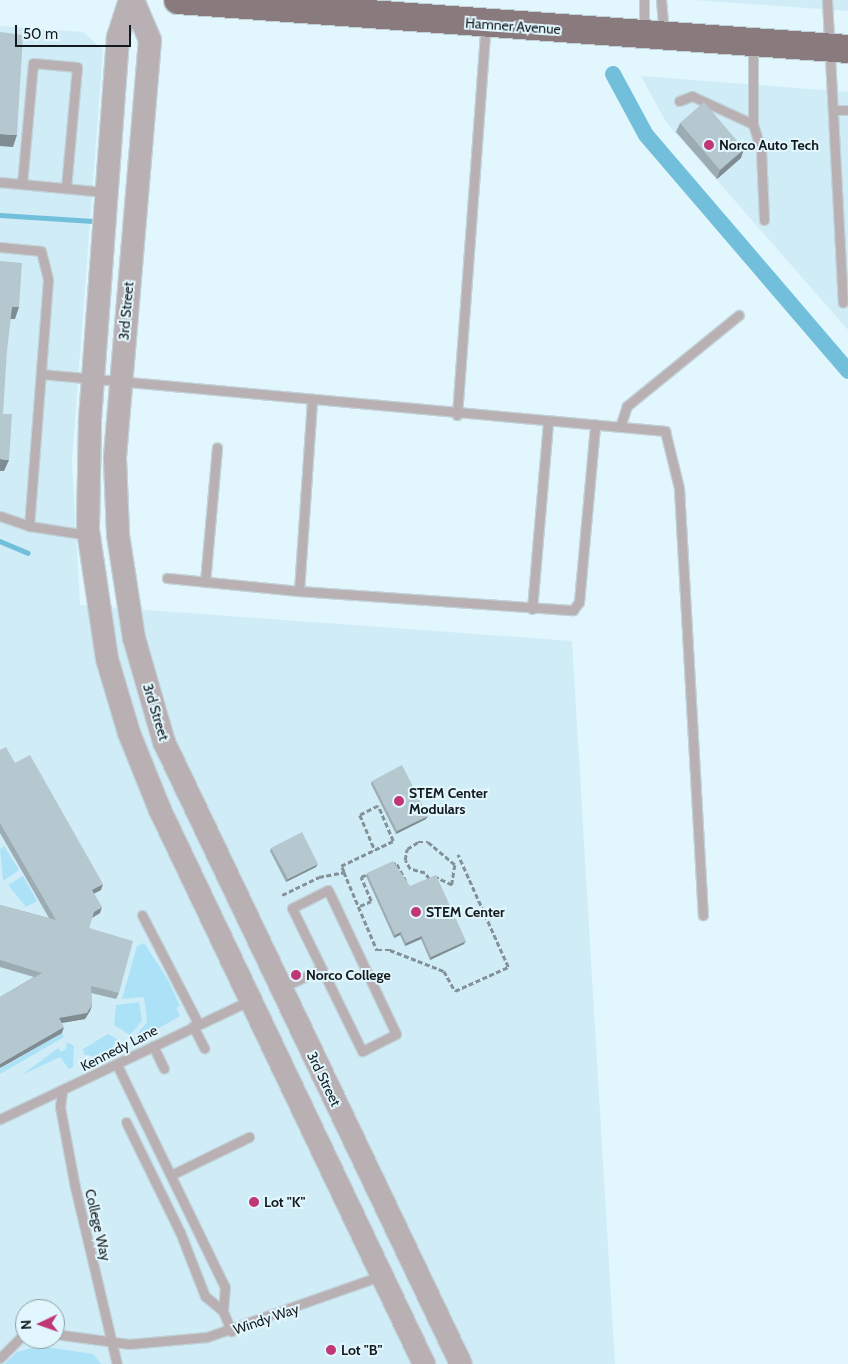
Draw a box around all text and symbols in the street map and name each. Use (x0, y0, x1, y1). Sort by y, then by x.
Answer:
street label: Hamner Avenue (465, 14, 561, 38)
scale bar (18, 15, 134, 47)
text: 50 m (23, 25, 58, 43)
place label: Norco Auto Tech (719, 137, 819, 153)
marker: Norco Auto Tech (703, 139, 715, 151)
street label: 3rd Street (115, 281, 137, 341)
street label: 3rd Street (139, 681, 173, 743)
place label: STEM Center Modulars (409, 785, 488, 818)
marker: STEM Center Modulars (393, 795, 405, 807)
place label: STEM Center (426, 904, 505, 920)
marker: STEM Center (410, 906, 422, 918)
place label: Norco College (306, 967, 391, 983)
marker: Norco College (290, 969, 302, 981)
street label: Kennedy Lane (78, 1021, 160, 1075)
street label: 3rd Street (304, 1049, 344, 1109)
street label: College Way (82, 1187, 114, 1263)
place label: Lot "K" (264, 1194, 305, 1210)
marker: Lot "K" (248, 1196, 260, 1208)
north arrow (15, 1299, 65, 1349)
street label: Windy Way (231, 1300, 301, 1338)
text: N (17, 1319, 35, 1330)
place label: Lot "B" (341, 1342, 382, 1358)
marker: Lot "B" (325, 1344, 337, 1356)

